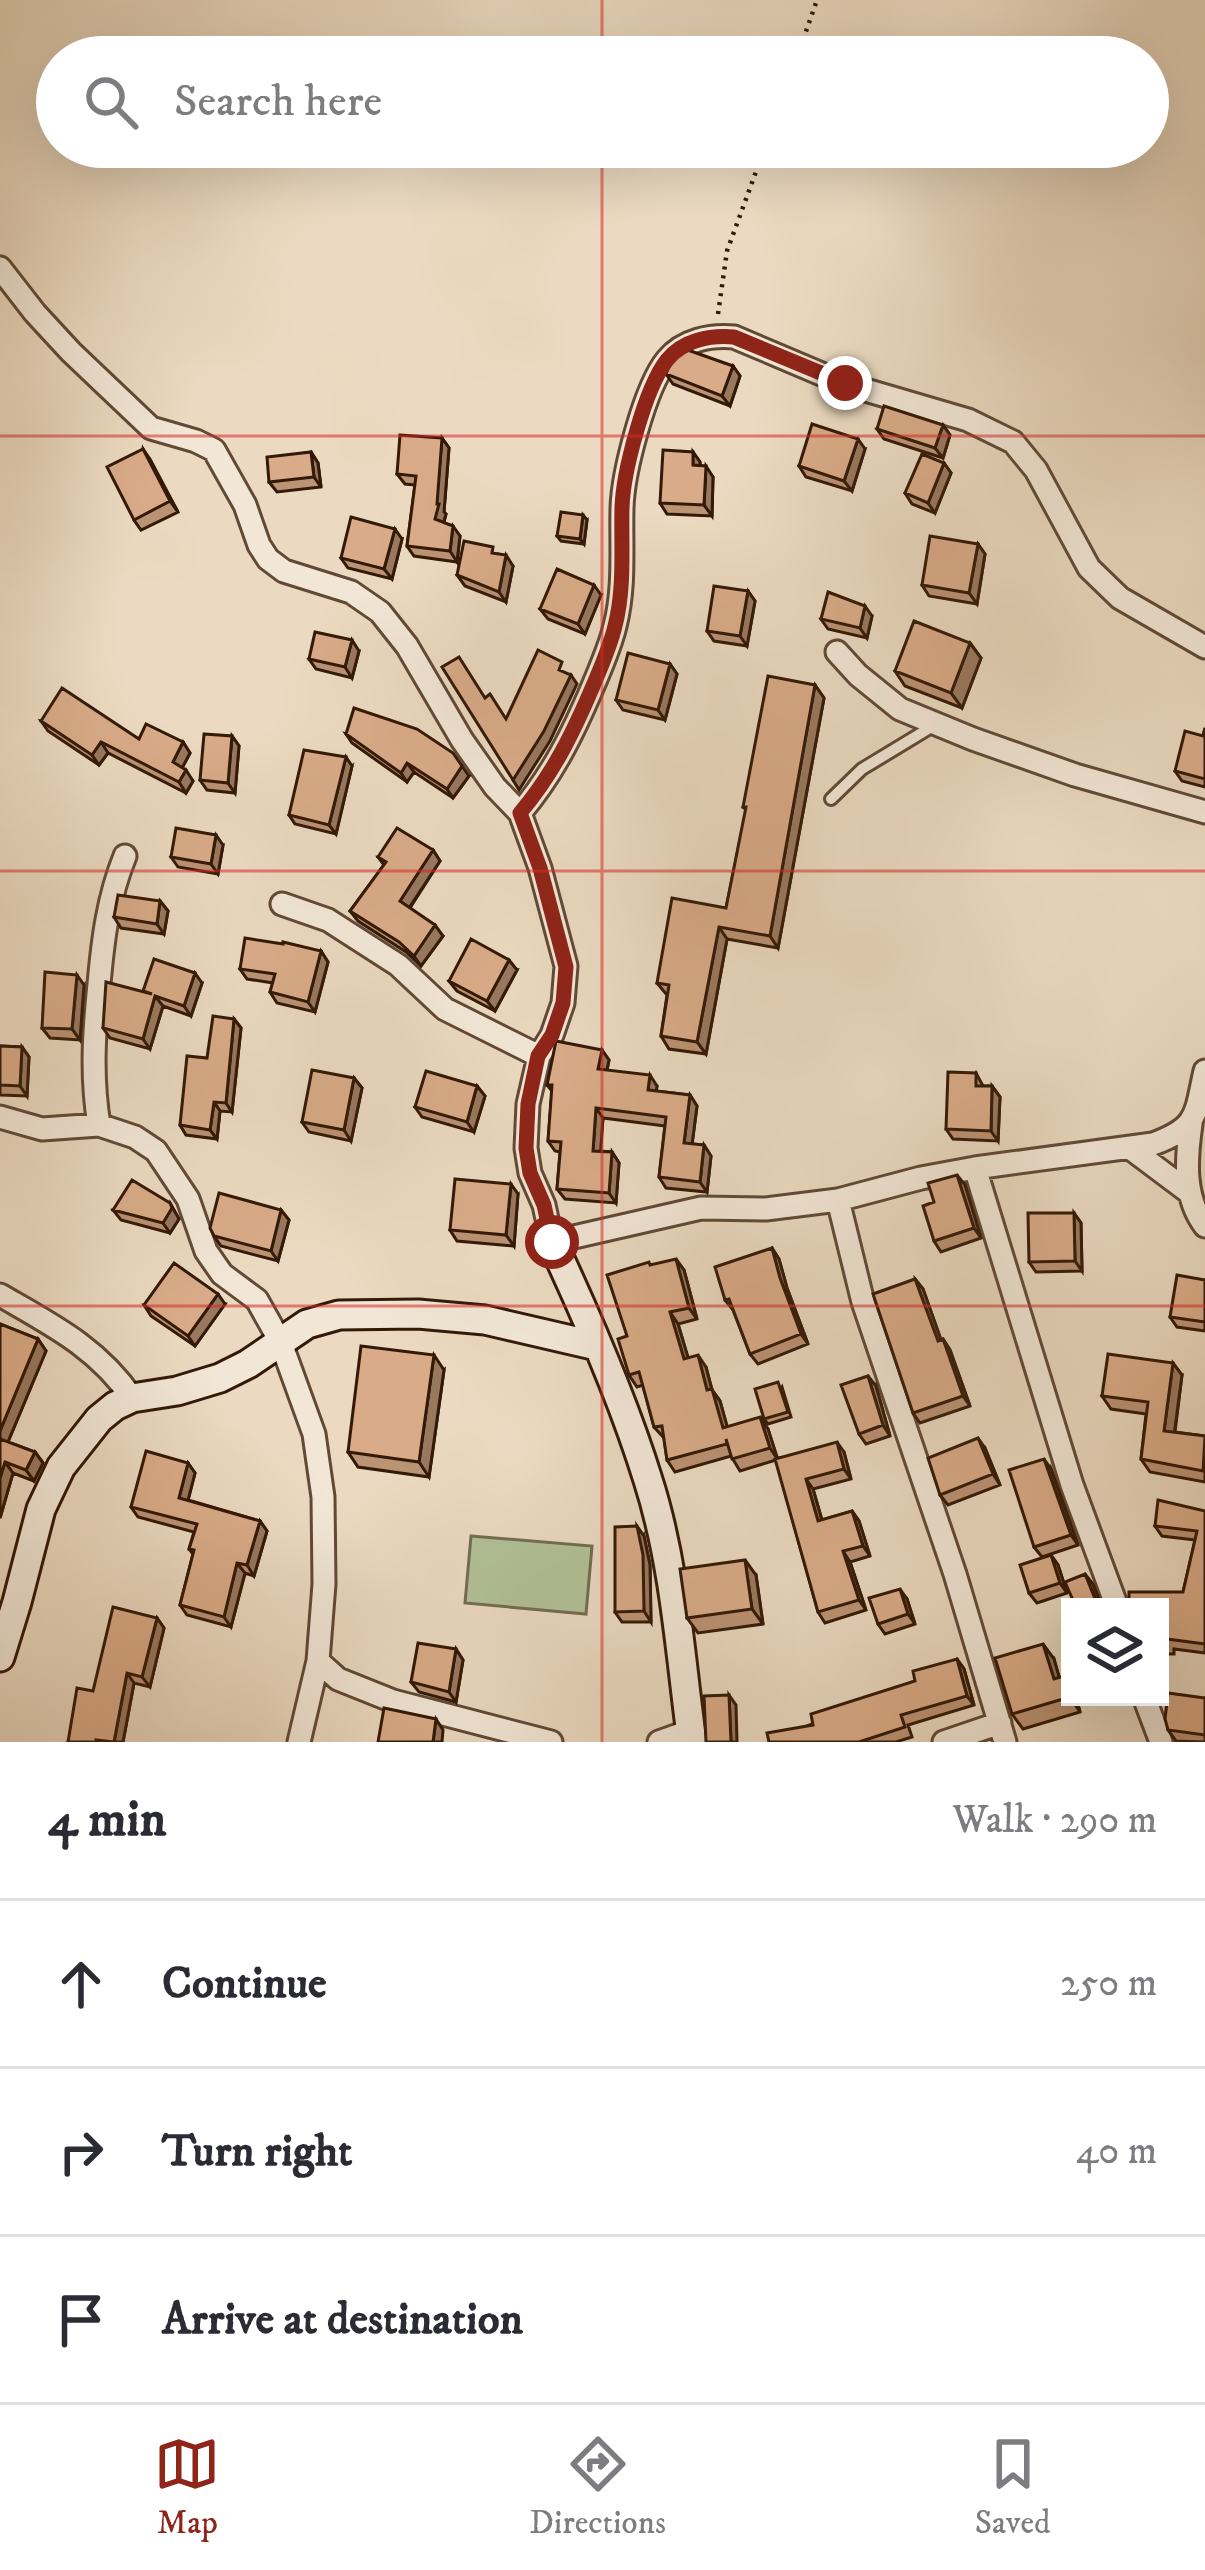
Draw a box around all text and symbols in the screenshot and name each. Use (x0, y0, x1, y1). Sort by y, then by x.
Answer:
search box (36, 36, 1169, 168)
icon: search (78, 69, 144, 135)
text: Search here (174, 74, 382, 130)
route end (818, 356, 872, 410)
route start (525, 1215, 579, 1269)
map controls (1061, 1598, 1169, 1706)
button: layers (1061, 1598, 1169, 1706)
text: 4 min (48, 1788, 166, 1852)
text: Walk · 290 m (953, 1796, 1157, 1845)
icon: ahead (48, 1951, 114, 2017)
text: Continue (162, 1956, 327, 2012)
text: 250 m (1060, 1959, 1157, 2008)
icon: right (48, 2119, 114, 2185)
text: Turn right (162, 2124, 352, 2180)
text: 40 m (1076, 2127, 1157, 2176)
icon: arrive (48, 2287, 114, 2353)
text: Arrive at destination (162, 2292, 523, 2348)
tab: Map (154, 2431, 220, 2544)
tab: Directions (529, 2431, 666, 2544)
tab: Saved (975, 2431, 1051, 2544)

